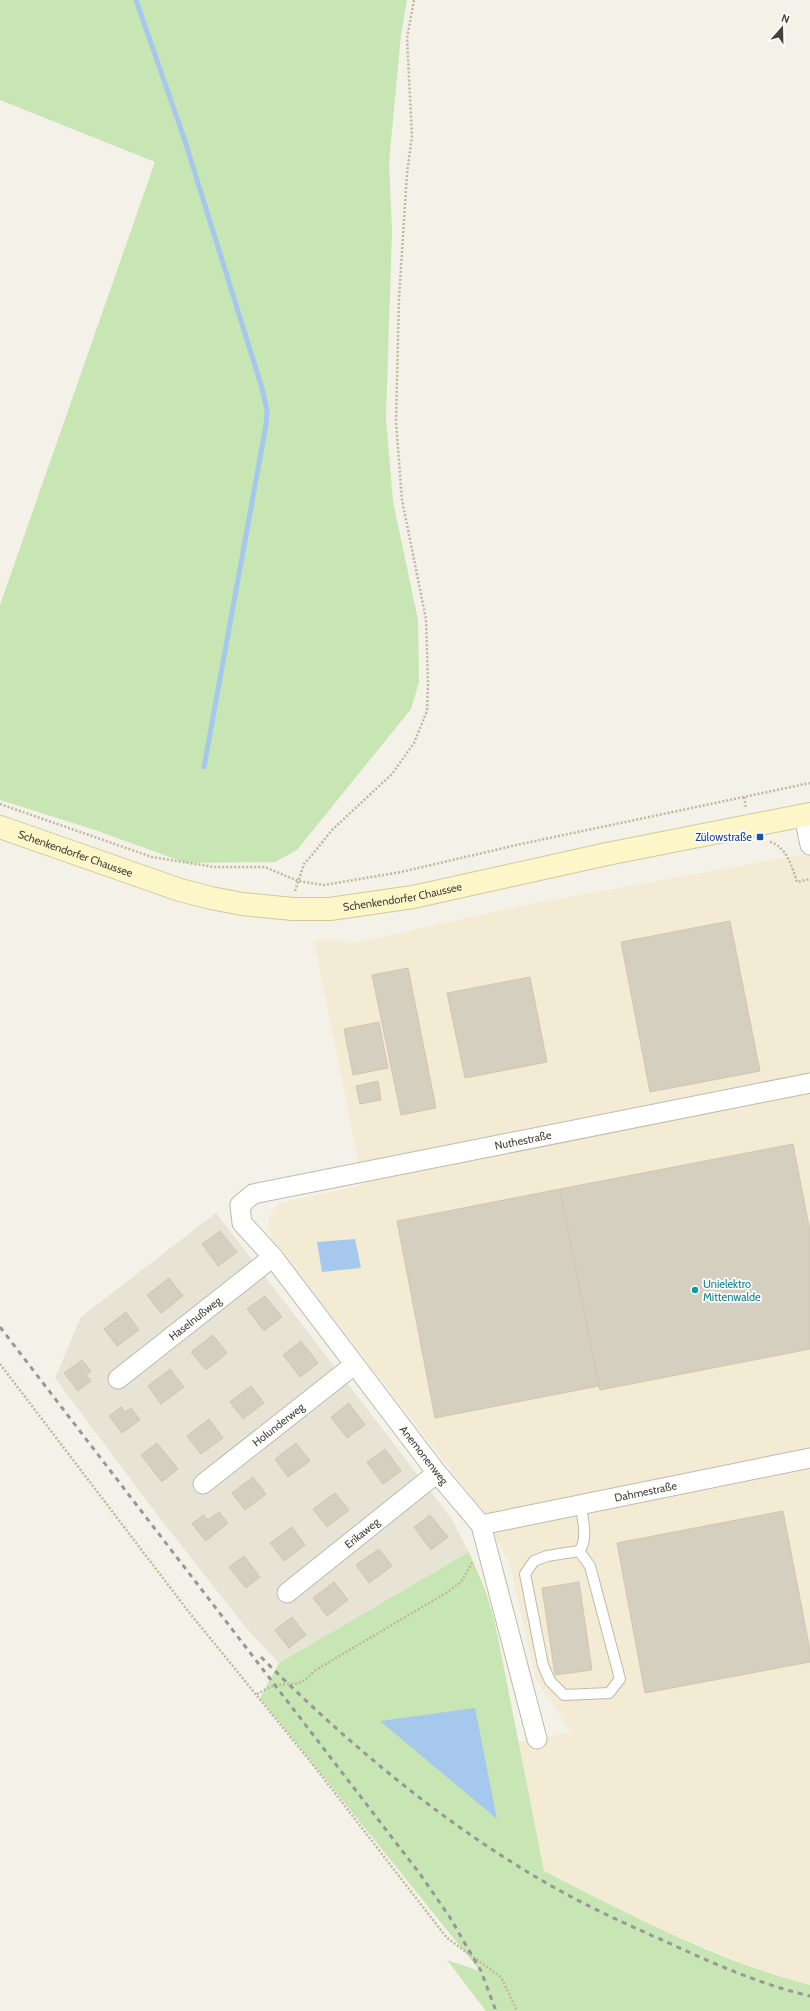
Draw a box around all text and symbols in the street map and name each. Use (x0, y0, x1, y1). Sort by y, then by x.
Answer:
north arrow (762, 8, 802, 48)
text: N (779, 11, 791, 27)
street label: Schenkendorfer Chaussee (16, 827, 135, 880)
place label: Zülowstraße (695, 830, 752, 844)
marker: Zülowstraße (755, 832, 765, 842)
street label: Schenkendorfer Chaussee (342, 879, 464, 914)
street label: Nuthestraße (493, 1128, 553, 1153)
place label: Unielektro Mittenwalde (703, 1277, 761, 1304)
marker: Unielektro Mittenwalde (690, 1285, 700, 1295)
street label: Haselnußweg (166, 1293, 224, 1343)
street label: Holunderweg (250, 1399, 308, 1449)
street label: Anemonenweg (397, 1423, 452, 1488)
street label: Dahmestraße (613, 1478, 678, 1505)
street label: Erikaweg (342, 1514, 383, 1551)

